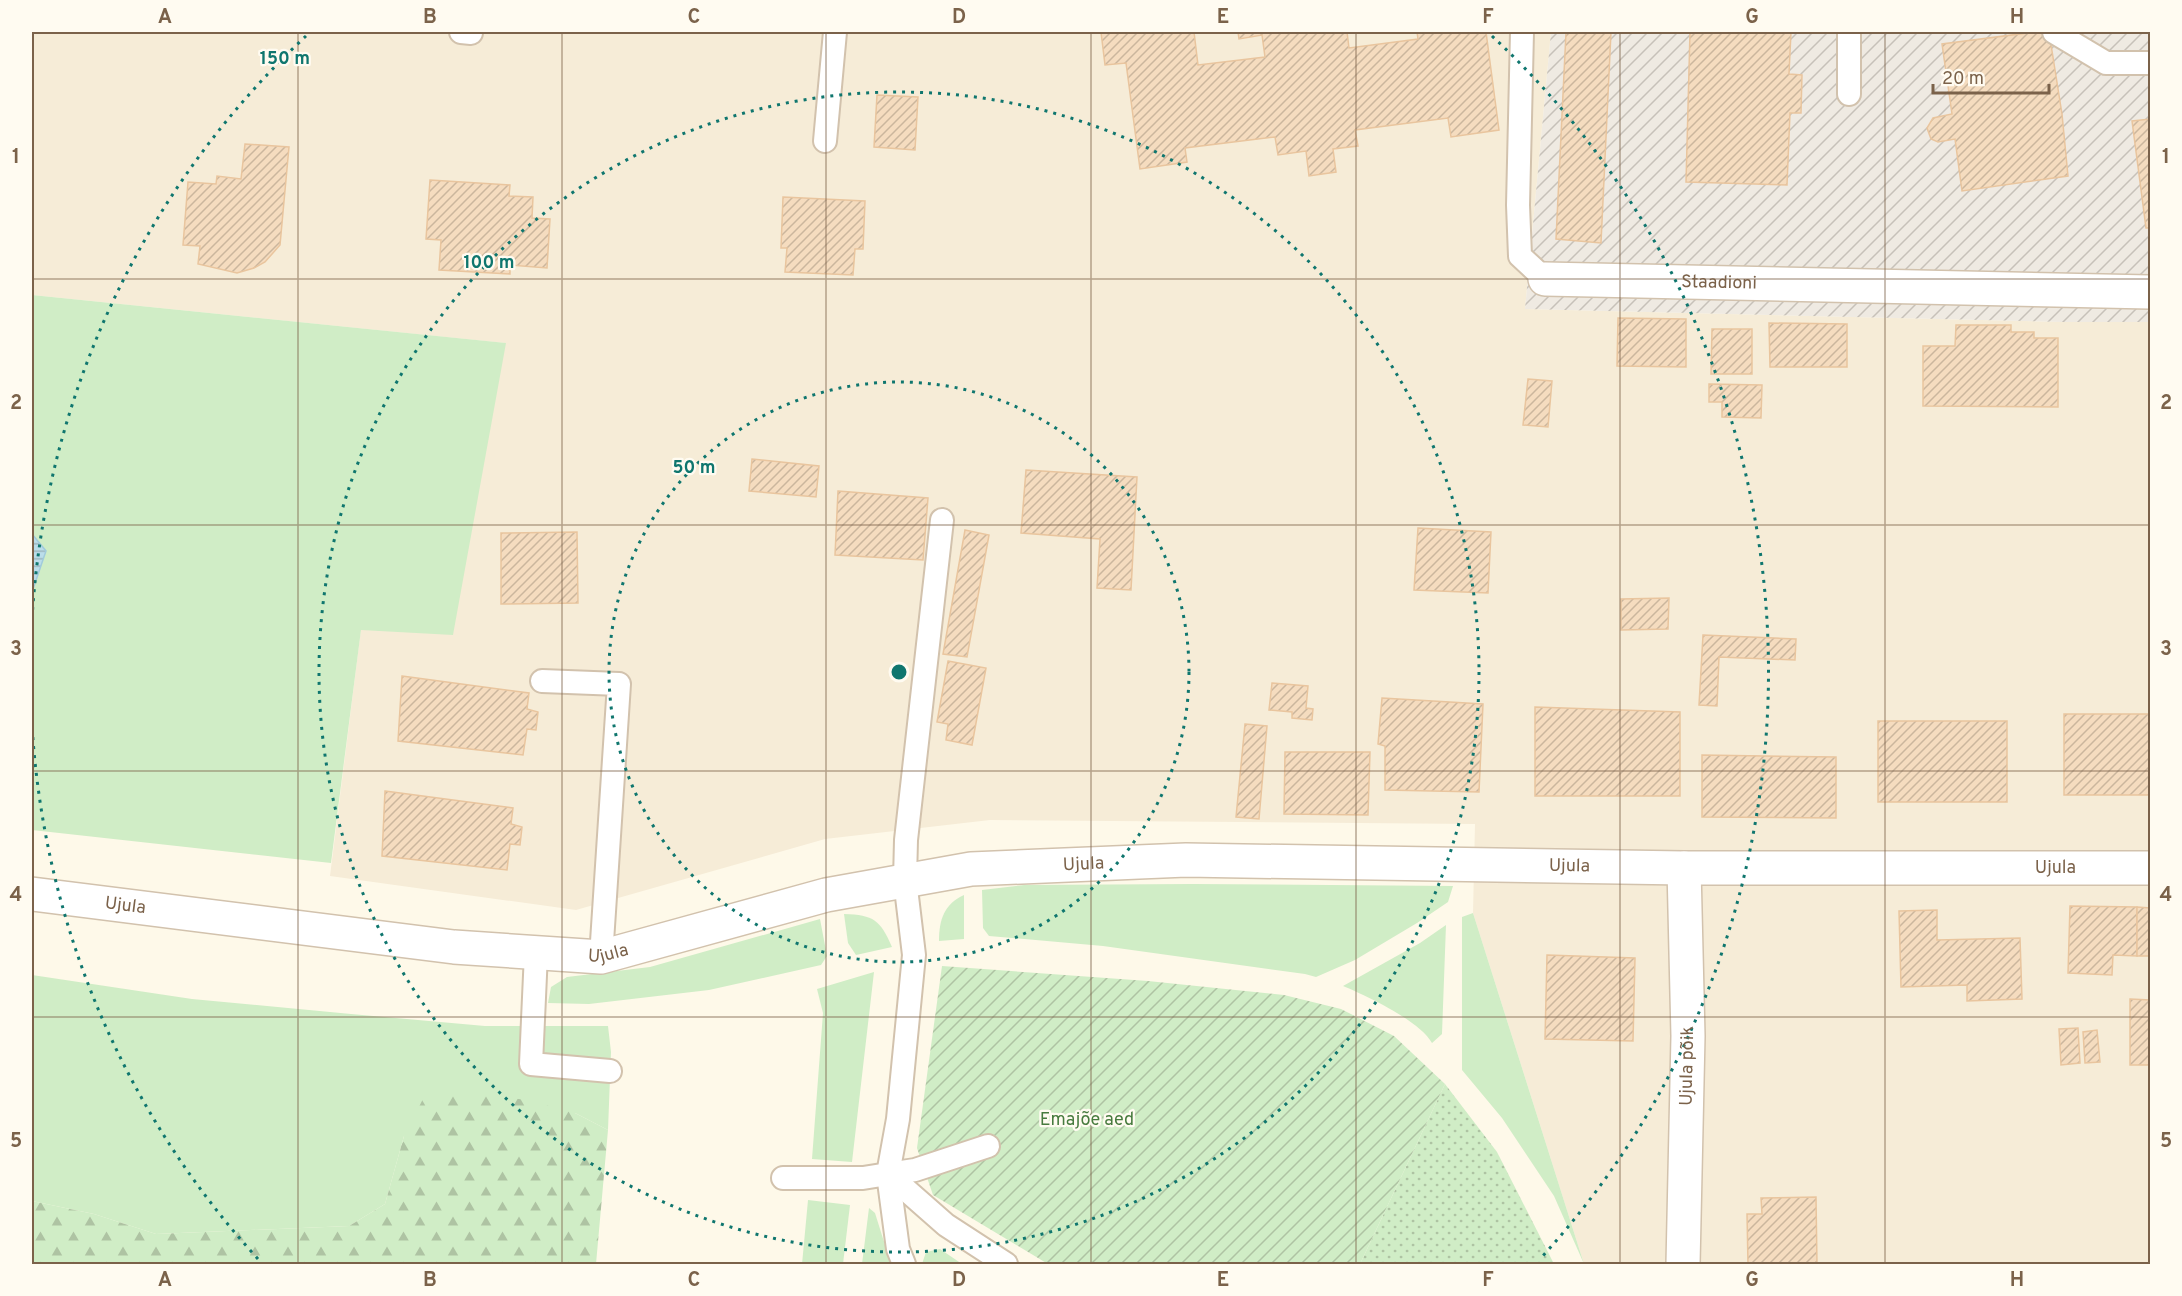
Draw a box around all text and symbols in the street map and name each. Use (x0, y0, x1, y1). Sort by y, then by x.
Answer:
text: A (158, 5, 172, 31)
text: B (423, 5, 437, 31)
text: C (688, 5, 700, 31)
text: D (952, 5, 966, 31)
text: E (1217, 5, 1229, 31)
text: F (1482, 5, 1494, 31)
text: G (1745, 5, 1759, 31)
text: H (2010, 5, 2024, 31)
text: 150 m (260, 48, 310, 71)
scale bar (1933, 57, 2048, 95)
text: 20 m (1942, 68, 1984, 91)
text: 1 (12, 145, 20, 171)
text: 1 (2162, 145, 2170, 171)
text: 100 m (463, 252, 515, 275)
street label: Staadioni (1681, 270, 1757, 295)
text: 2 (10, 391, 22, 417)
text: 2 (2160, 391, 2172, 417)
text: 50 m (672, 457, 716, 480)
text: 3 (10, 637, 22, 663)
text: 3 (2160, 637, 2172, 663)
centre of rings (889, 662, 909, 682)
street label: Ujula (1062, 852, 1105, 877)
street label: Ujula (1549, 854, 1590, 878)
street label: Ujula (2035, 857, 2076, 880)
text: 4 (10, 883, 22, 909)
text: 4 (2160, 883, 2172, 909)
street label: Ujula (103, 892, 147, 920)
street label: Ujula (587, 938, 631, 969)
street label: Ujula põik (1675, 1026, 1700, 1106)
park label: Emajõe aed (1040, 1109, 1134, 1132)
text: 5 (10, 1129, 22, 1155)
text: 5 (2160, 1129, 2172, 1155)
text: A (158, 1268, 172, 1294)
text: B (423, 1268, 437, 1294)
text: C (688, 1268, 700, 1294)
text: D (952, 1268, 966, 1294)
text: E (1217, 1268, 1229, 1294)
text: F (1482, 1268, 1494, 1294)
text: G (1745, 1268, 1759, 1294)
text: H (2010, 1268, 2024, 1294)

